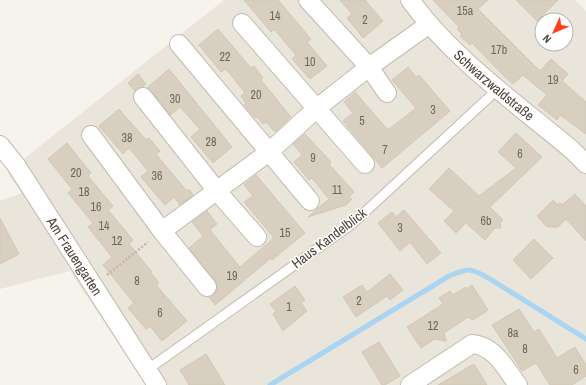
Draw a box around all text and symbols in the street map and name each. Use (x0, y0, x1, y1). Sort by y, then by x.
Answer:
house number: 15a (457, 3, 474, 19)
house number: 14 (270, 8, 281, 24)
house number: 2 (362, 12, 368, 28)
north arrow (534, 12, 574, 52)
text: N (540, 32, 554, 46)
house number: 17b (491, 42, 507, 58)
street label: Schwarzwaldstraße (450, 46, 538, 125)
house number: 22 (220, 49, 230, 65)
house number: 10 (305, 54, 315, 70)
house number: 19 (548, 72, 558, 88)
house number: 20 (251, 87, 261, 103)
house number: 30 (170, 91, 180, 107)
house number: 3 (430, 102, 436, 118)
house number: 5 (359, 113, 365, 129)
house number: 38 (122, 130, 132, 146)
house number: 28 (206, 134, 216, 150)
house number: 7 (382, 142, 388, 158)
house number: 6 (517, 146, 523, 162)
house number: 9 (310, 150, 316, 166)
house number: 20 (71, 165, 81, 181)
house number: 36 (152, 168, 162, 184)
house number: 11 (332, 182, 343, 198)
house number: 18 (79, 184, 89, 200)
house number: 16 (91, 199, 101, 215)
street label: Haus Kandelblick (288, 204, 370, 272)
street label: Am Frauengarten (42, 213, 106, 299)
house number: 6b (481, 213, 491, 229)
house number: 14 (99, 218, 110, 234)
house number: 3 (397, 220, 403, 236)
house number: 15 (280, 225, 291, 241)
house number: 12 (112, 233, 122, 249)
house number: 19 (227, 268, 237, 284)
house number: 8 (134, 273, 140, 289)
house number: 2 (356, 293, 362, 309)
house number: 1 (286, 299, 292, 315)
house number: 6 (157, 305, 163, 321)
house number: 12 (428, 318, 438, 334)
house number: 8a (508, 325, 519, 341)
house number: 8 (522, 341, 528, 357)
house number: 6 (573, 362, 579, 378)

